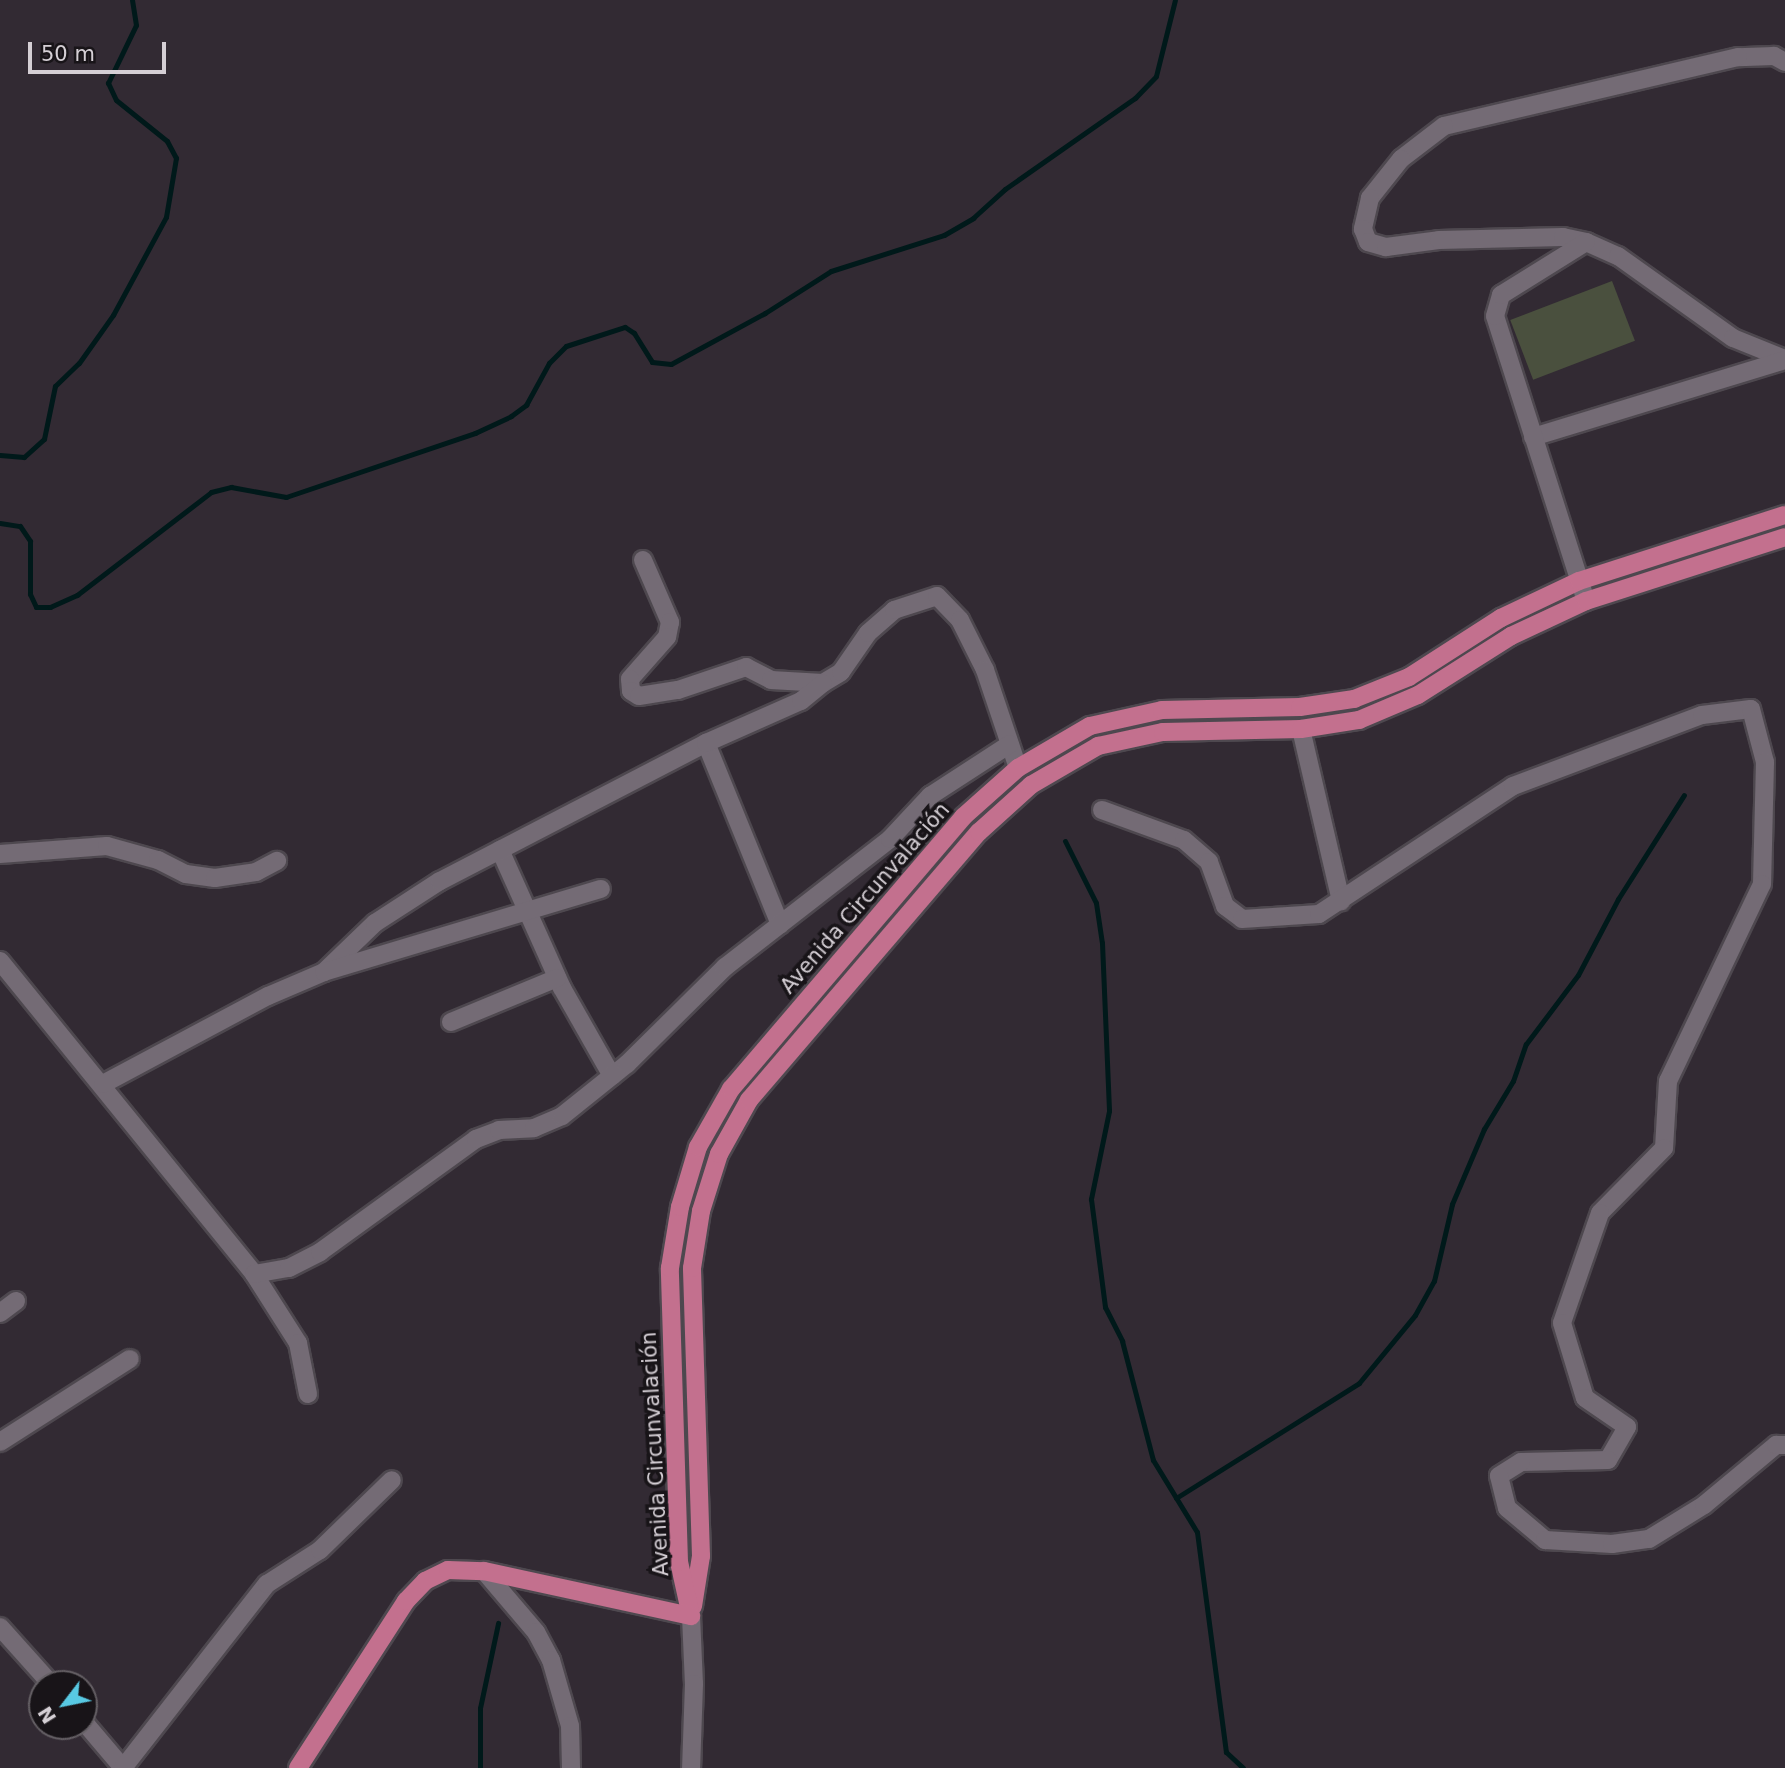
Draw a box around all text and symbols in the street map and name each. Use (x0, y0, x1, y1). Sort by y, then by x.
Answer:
scale bar (32, 28, 170, 72)
text: 50 m (41, 42, 95, 66)
street label: Avenida Circunvalación (775, 797, 955, 999)
street label: Avenida Circunvalación (636, 1331, 674, 1577)
north arrow (28, 1670, 98, 1740)
text: N (33, 1702, 60, 1728)

